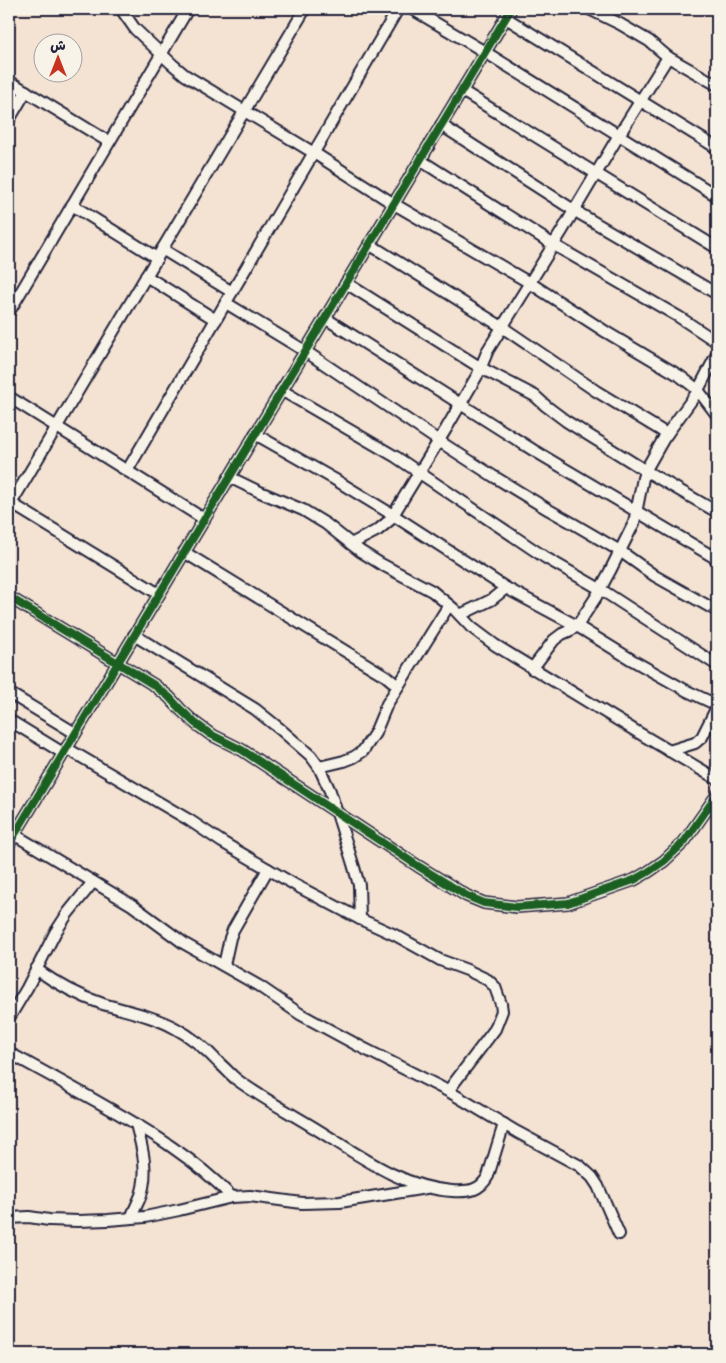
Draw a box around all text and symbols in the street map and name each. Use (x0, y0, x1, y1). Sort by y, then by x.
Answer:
north arrow (32, 32, 82, 82)
text: ش (50, 35, 66, 54)

